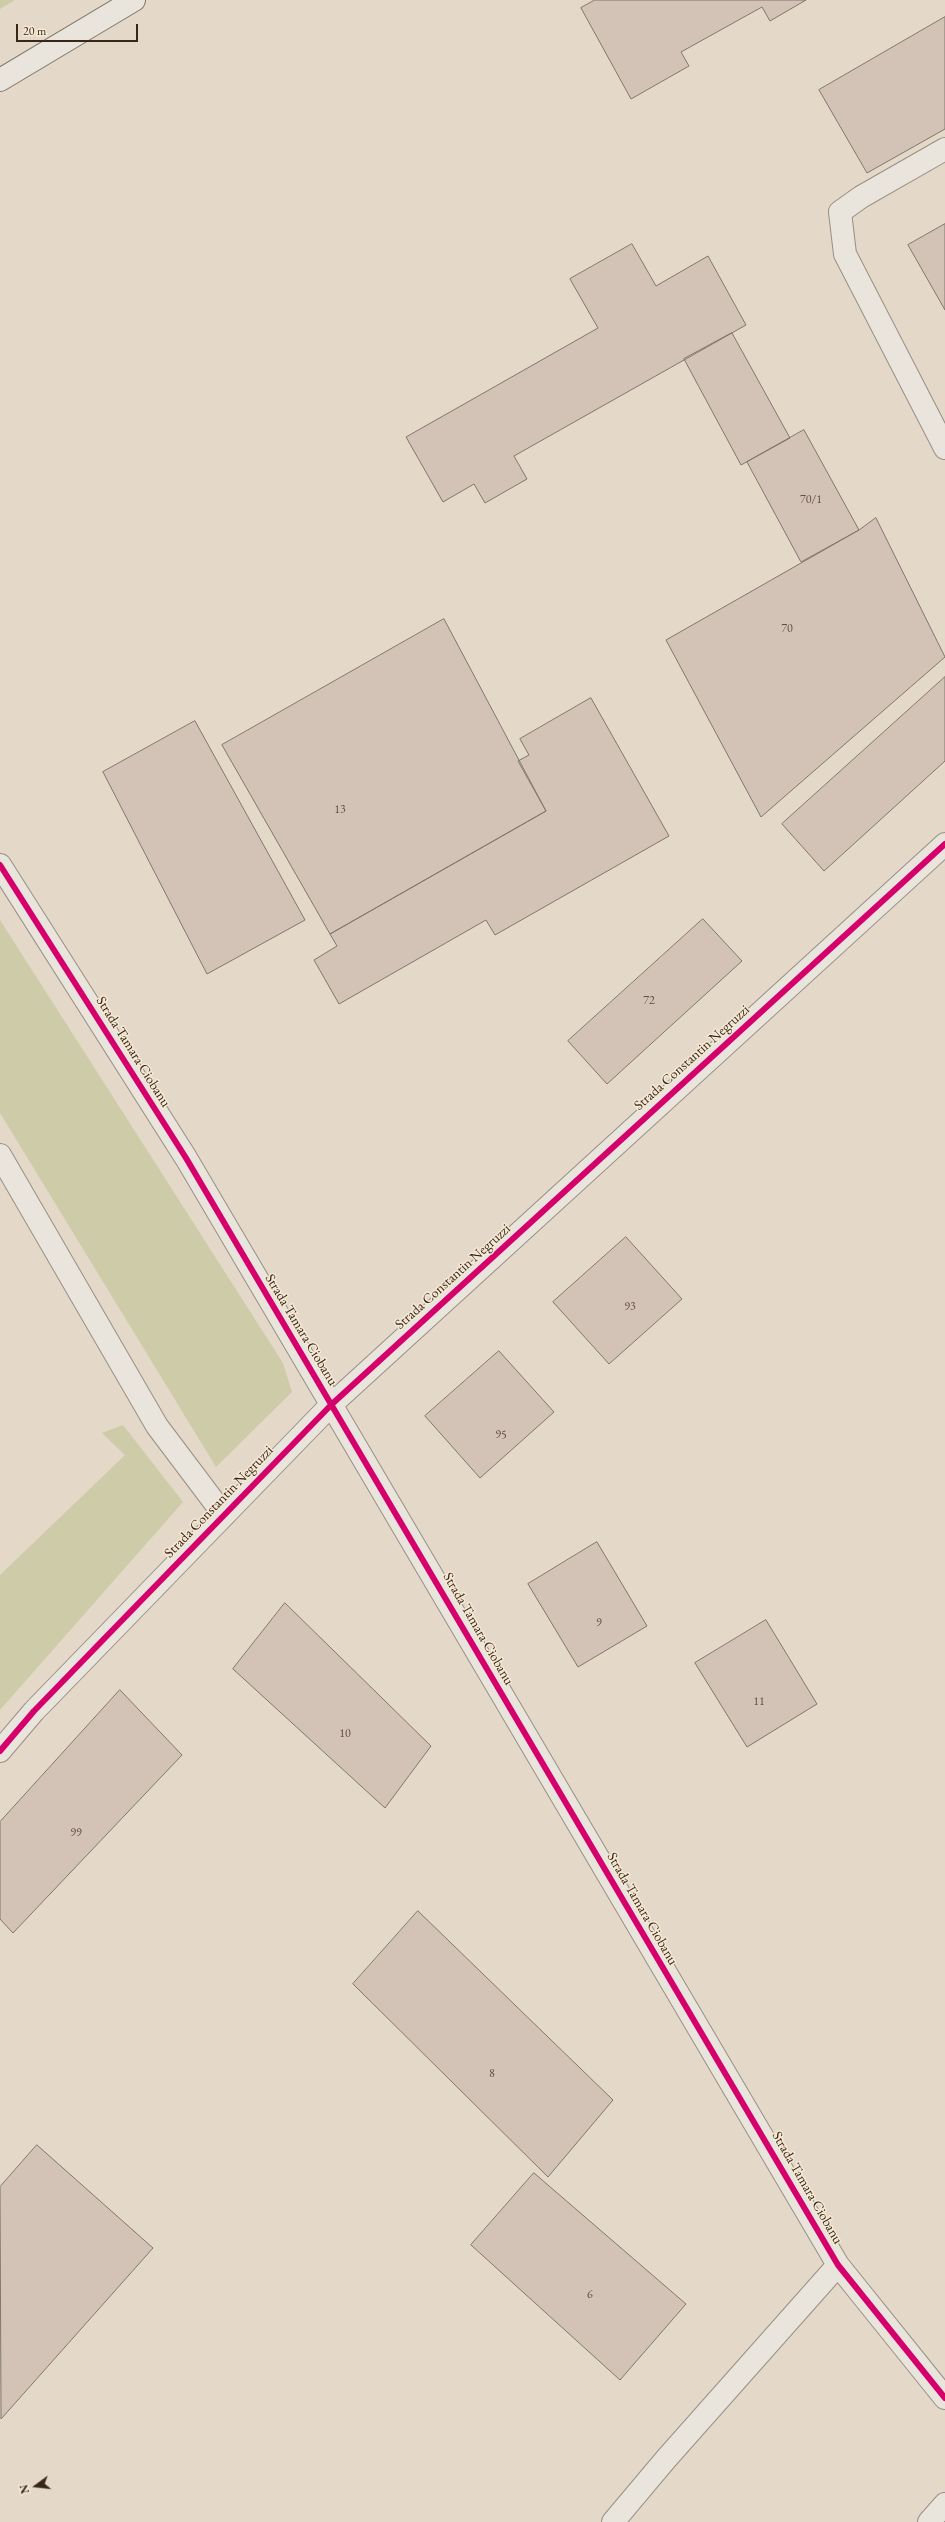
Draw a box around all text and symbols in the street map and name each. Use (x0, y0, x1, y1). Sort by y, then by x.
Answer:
scale bar (18, 16, 140, 42)
text: 20 m (23, 23, 46, 39)
house number: 70/1 (800, 493, 822, 507)
house number: 70 (781, 622, 793, 636)
house number: 13 (334, 803, 346, 817)
street label: Strada Tamara Ciobanu (92, 994, 174, 1110)
house number: 72 (643, 994, 655, 1008)
street label: Strada Constantin Negruzzi (631, 1002, 753, 1114)
street label: Strada Constantin Negruzzi (392, 1221, 514, 1333)
street label: Strada Tamara Ciobanu (261, 1271, 341, 1389)
house number: 93 (624, 1300, 636, 1314)
house number: 95 (495, 1428, 507, 1442)
street label: Strada Constantin Negruzzi (161, 1442, 277, 1562)
street label: Strada Tamara Ciobanu (439, 1570, 517, 1688)
house number: 9 (596, 1616, 602, 1630)
house number: 11 (753, 1695, 765, 1709)
house number: 10 (339, 1727, 351, 1741)
house number: 99 (70, 1826, 82, 1840)
street label: Strada Tamara Ciobanu (603, 1850, 681, 1968)
house number: 8 (489, 2067, 495, 2081)
street label: Strada Tamara Ciobanu (768, 2129, 846, 2247)
house number: 6 (587, 2288, 593, 2302)
north arrow (16, 2466, 56, 2506)
text: N (16, 2483, 32, 2495)

